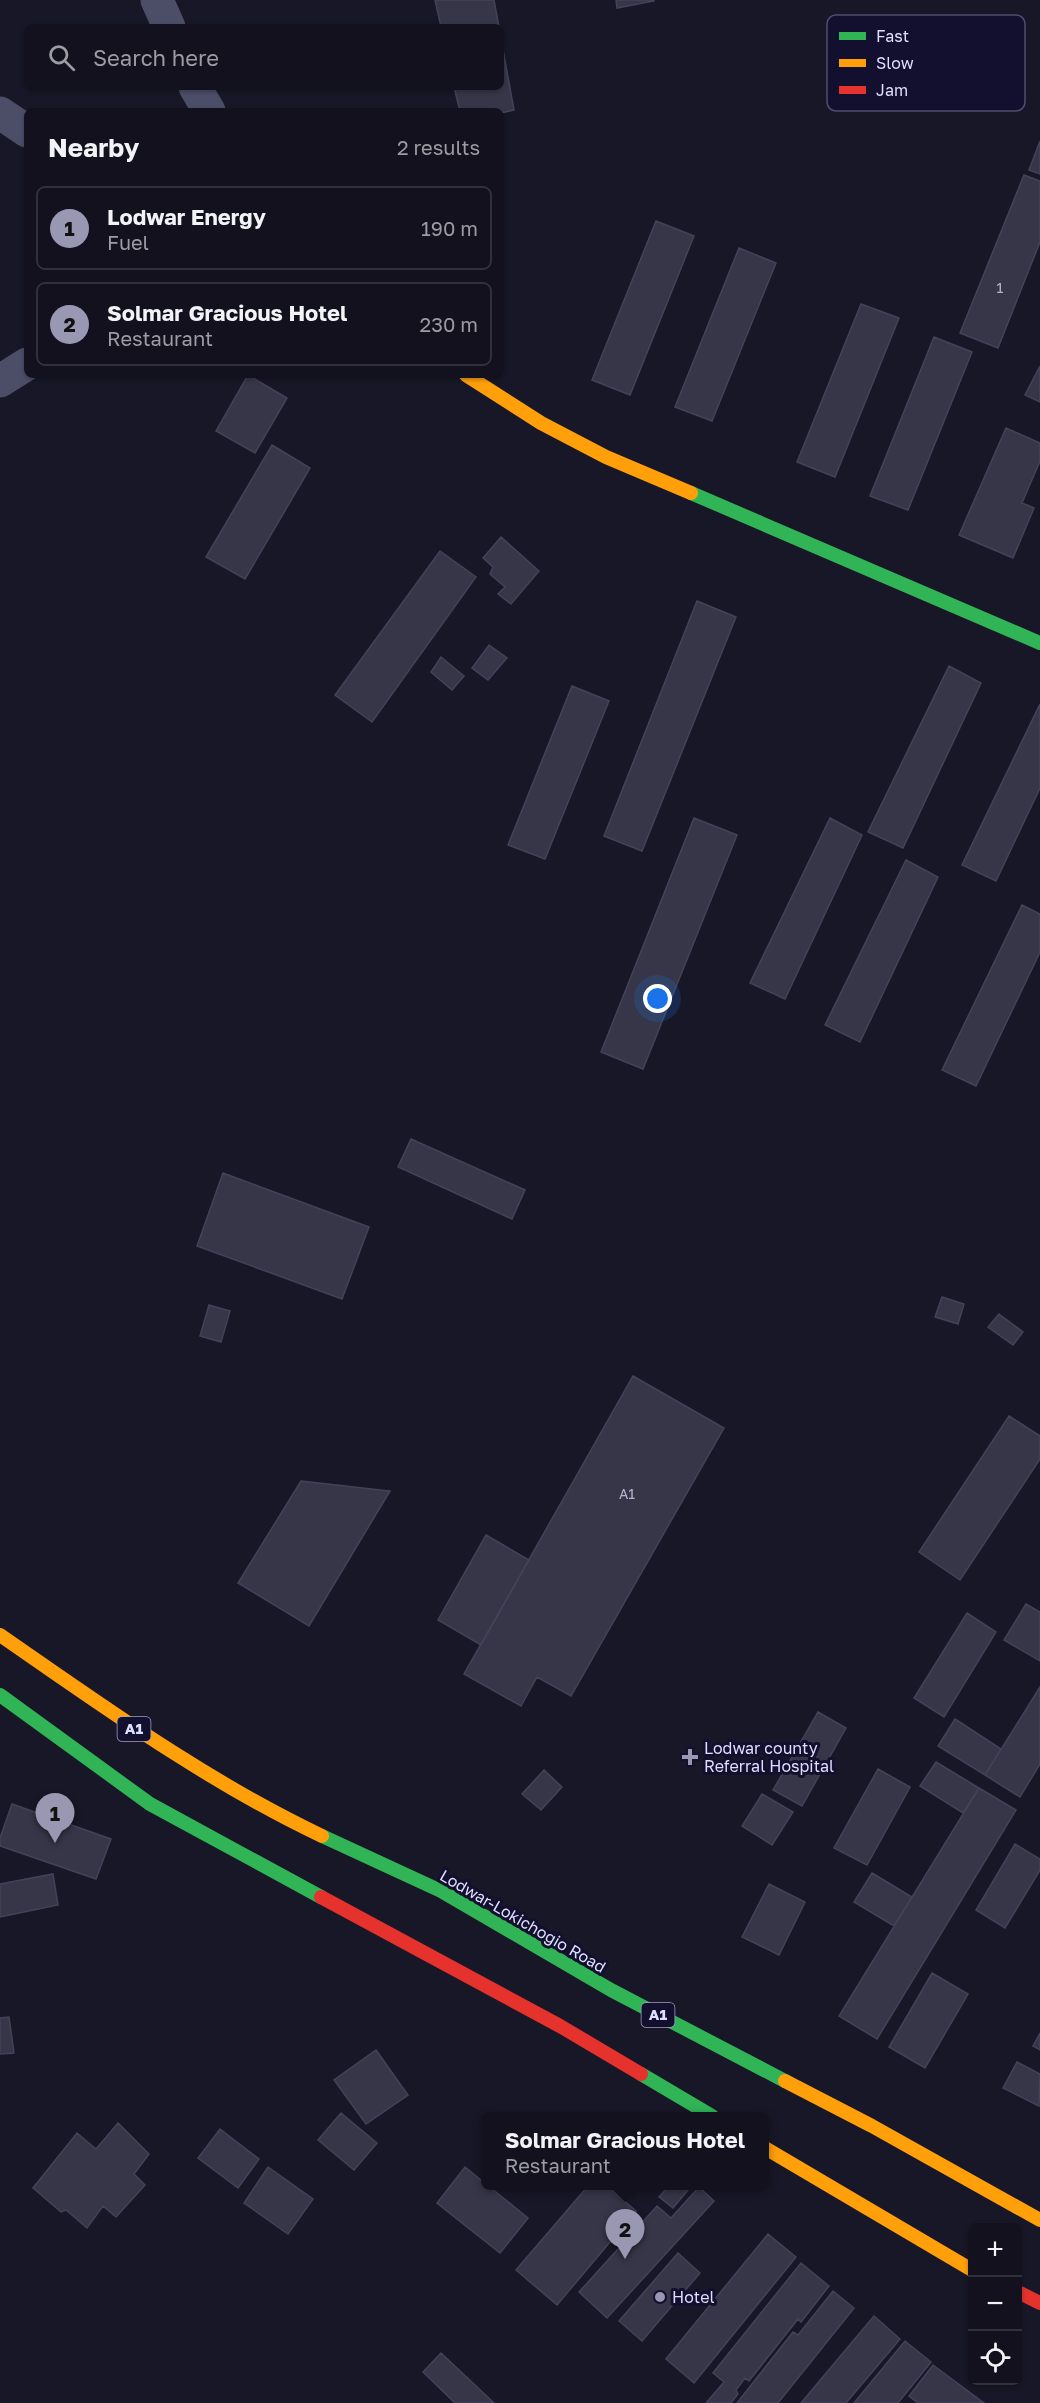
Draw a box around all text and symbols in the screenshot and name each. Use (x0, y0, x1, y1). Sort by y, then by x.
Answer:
legend (827, 15, 1025, 111)
search box (24, 24, 504, 90)
text: Fast (876, 26, 909, 46)
icon: search (45, 41, 78, 74)
text: Search here (93, 44, 219, 71)
text: Slow (876, 53, 914, 73)
text: Jam (876, 80, 908, 100)
text: Nearby (48, 132, 139, 163)
text: 2 results (397, 135, 480, 159)
text: Lodwar Energy (107, 203, 266, 230)
text: 1 (64, 216, 75, 240)
text: 190 m (421, 216, 478, 240)
text: Fuel (107, 230, 149, 254)
house number: 1 (997, 279, 1004, 296)
text: Solmar Gracious Hotel (107, 299, 347, 326)
text: 2 (63, 312, 76, 336)
text: 230 m (420, 312, 478, 336)
text: Restaurant (107, 326, 213, 350)
your location (643, 984, 672, 1013)
house number: A1 (619, 1485, 635, 1502)
road number: A1 (118, 1717, 150, 1741)
place label: Lodwar county Referral Hospital (704, 1738, 834, 1776)
marker: Lodwar county Referral Hospital (681, 1748, 699, 1766)
pin: 1 (36, 1794, 74, 1843)
street label: Lodwar-Lokichogio Road (436, 1865, 610, 1977)
road number: A1 (642, 2003, 674, 2027)
popup (481, 2112, 769, 2190)
text: Solmar Gracious Hotel (505, 2126, 745, 2153)
text: Restaurant (505, 2153, 611, 2177)
pin: 2 (606, 2210, 644, 2259)
map controls (968, 2223, 1022, 2385)
button: + (968, 2223, 1022, 2277)
button: − (968, 2277, 1022, 2331)
place label: Hotel (672, 2287, 715, 2307)
marker: Hotel (653, 2290, 667, 2304)
button: locate (968, 2331, 1022, 2385)

